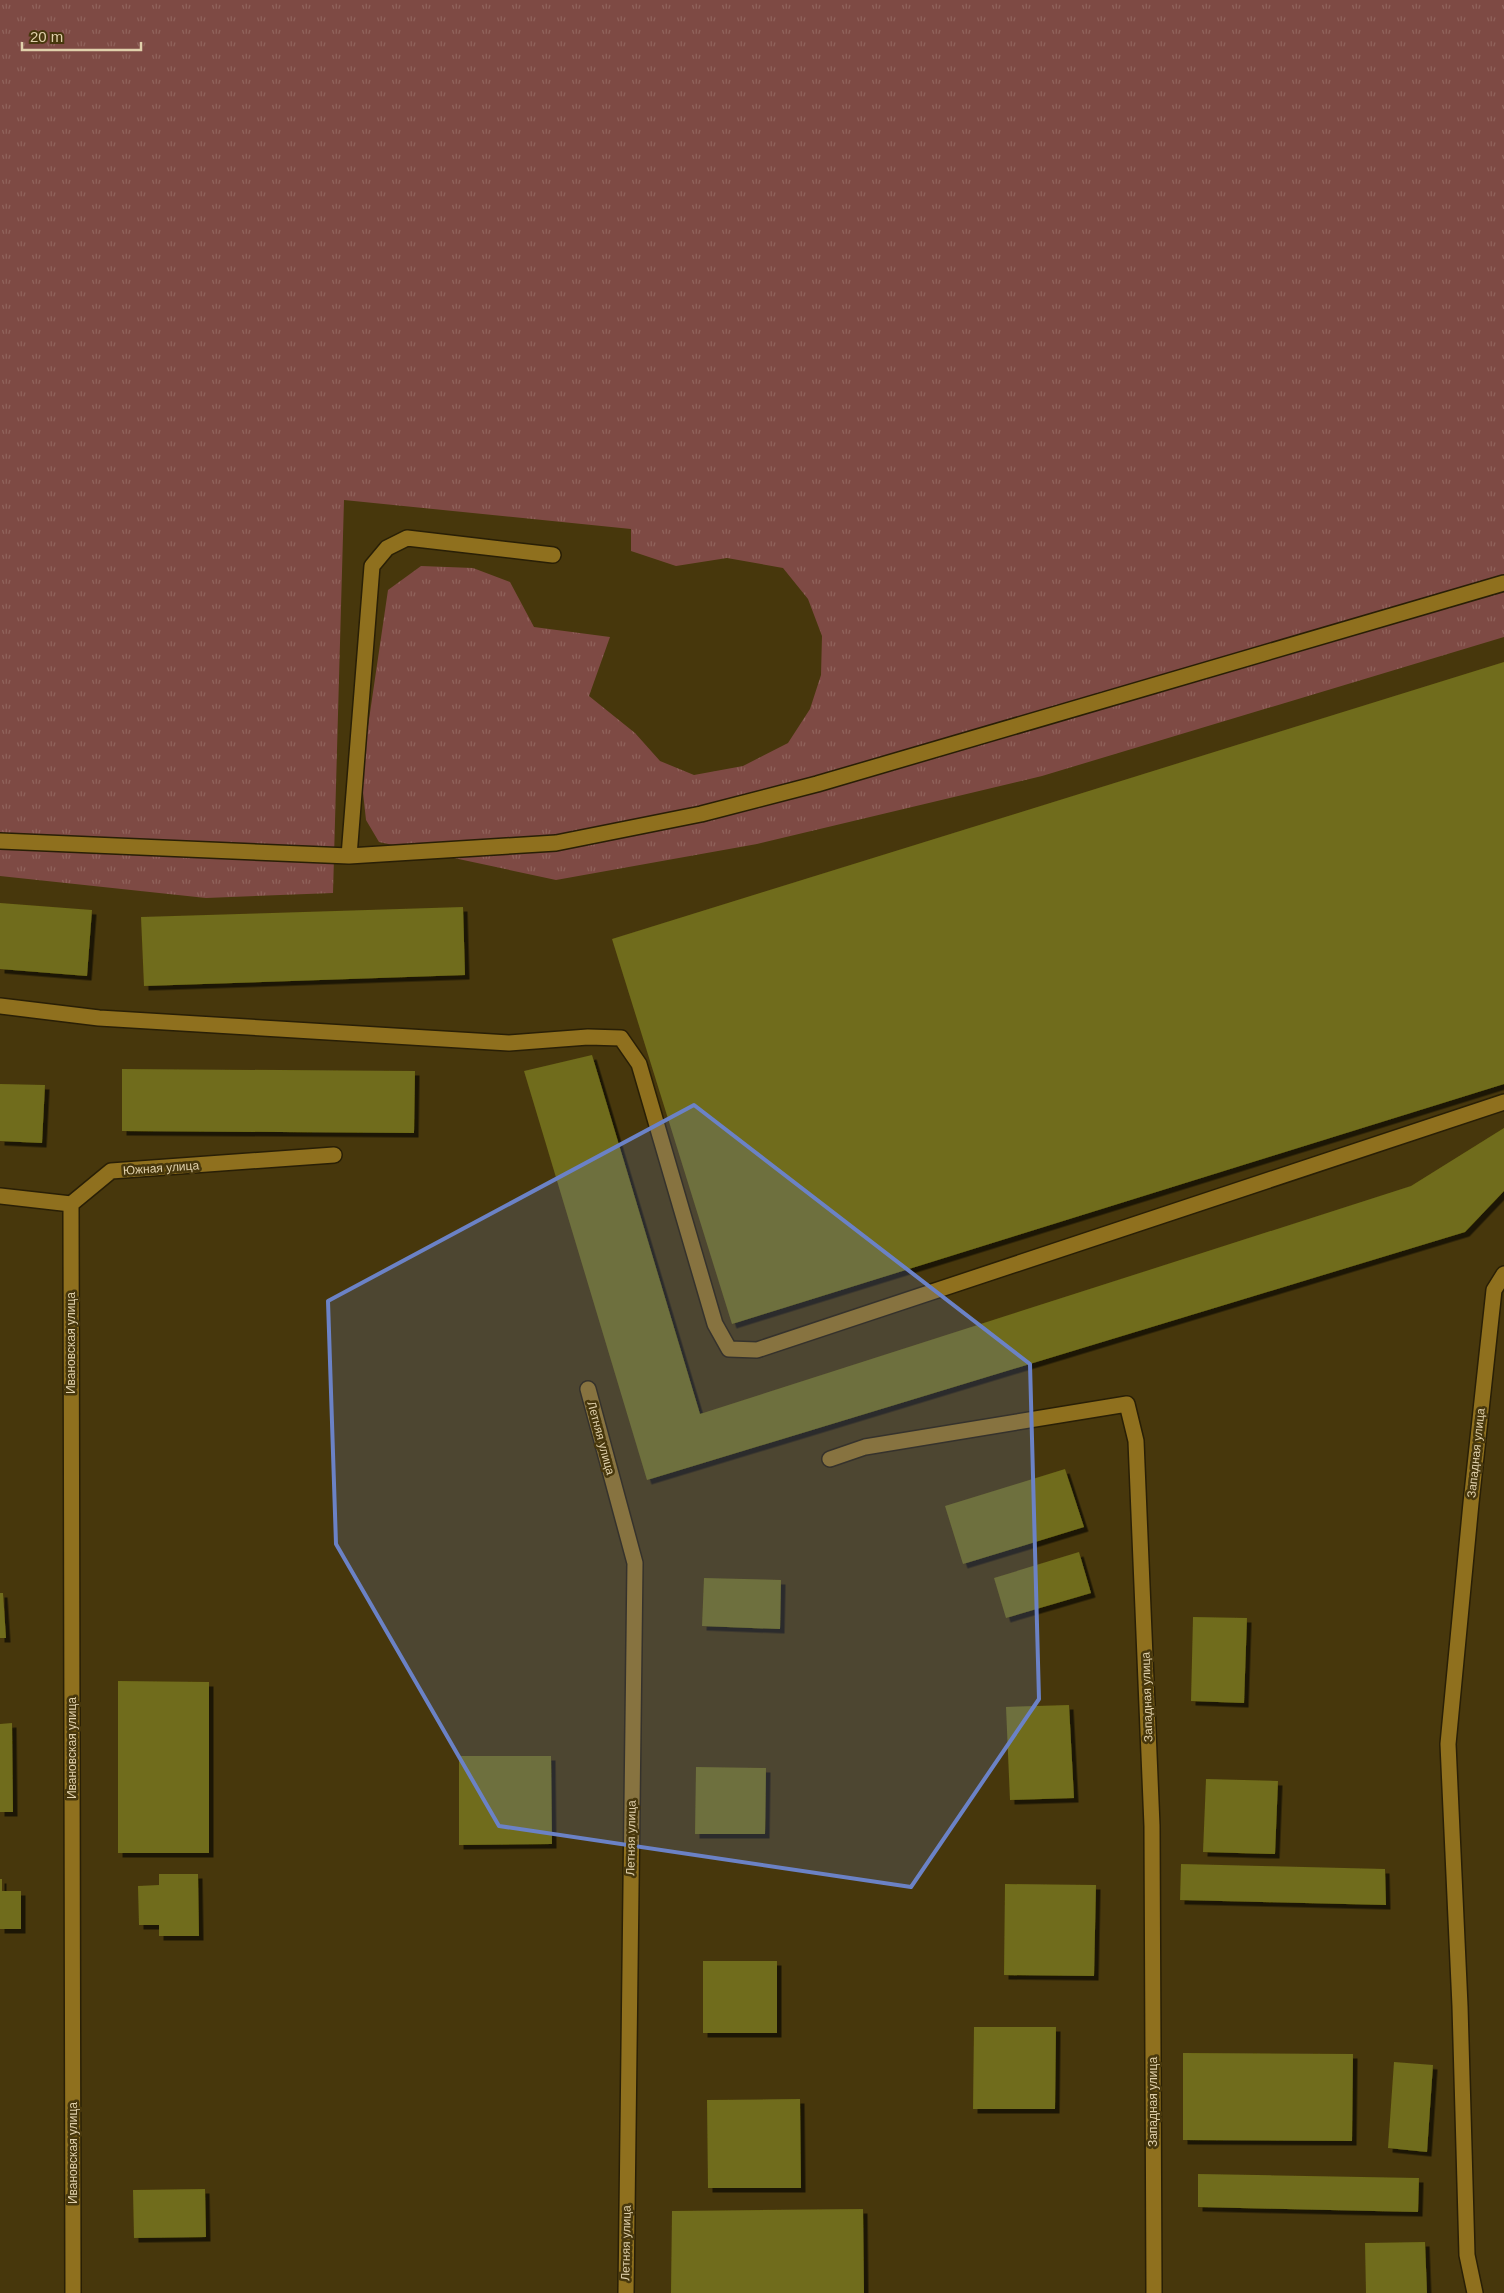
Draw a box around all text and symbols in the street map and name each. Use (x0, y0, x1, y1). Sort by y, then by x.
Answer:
scale bar (22, 20, 141, 52)
text: 20 m (30, 28, 63, 45)
street label: Южная улица (122, 1158, 200, 1178)
street label: Ивановская улица (64, 1292, 78, 1394)
street label: Летняя улица (584, 1400, 618, 1477)
street label: Западная улица (1464, 1407, 1488, 1499)
street label: Западная улица (1138, 1651, 1156, 1742)
street label: Ивановская улица (65, 1697, 79, 1799)
street label: Летняя улица (623, 1800, 639, 1876)
street label: Западная улица (1146, 2057, 1160, 2147)
street label: Ивановская улица (66, 2102, 80, 2204)
street label: Летняя улица (618, 2205, 634, 2281)

